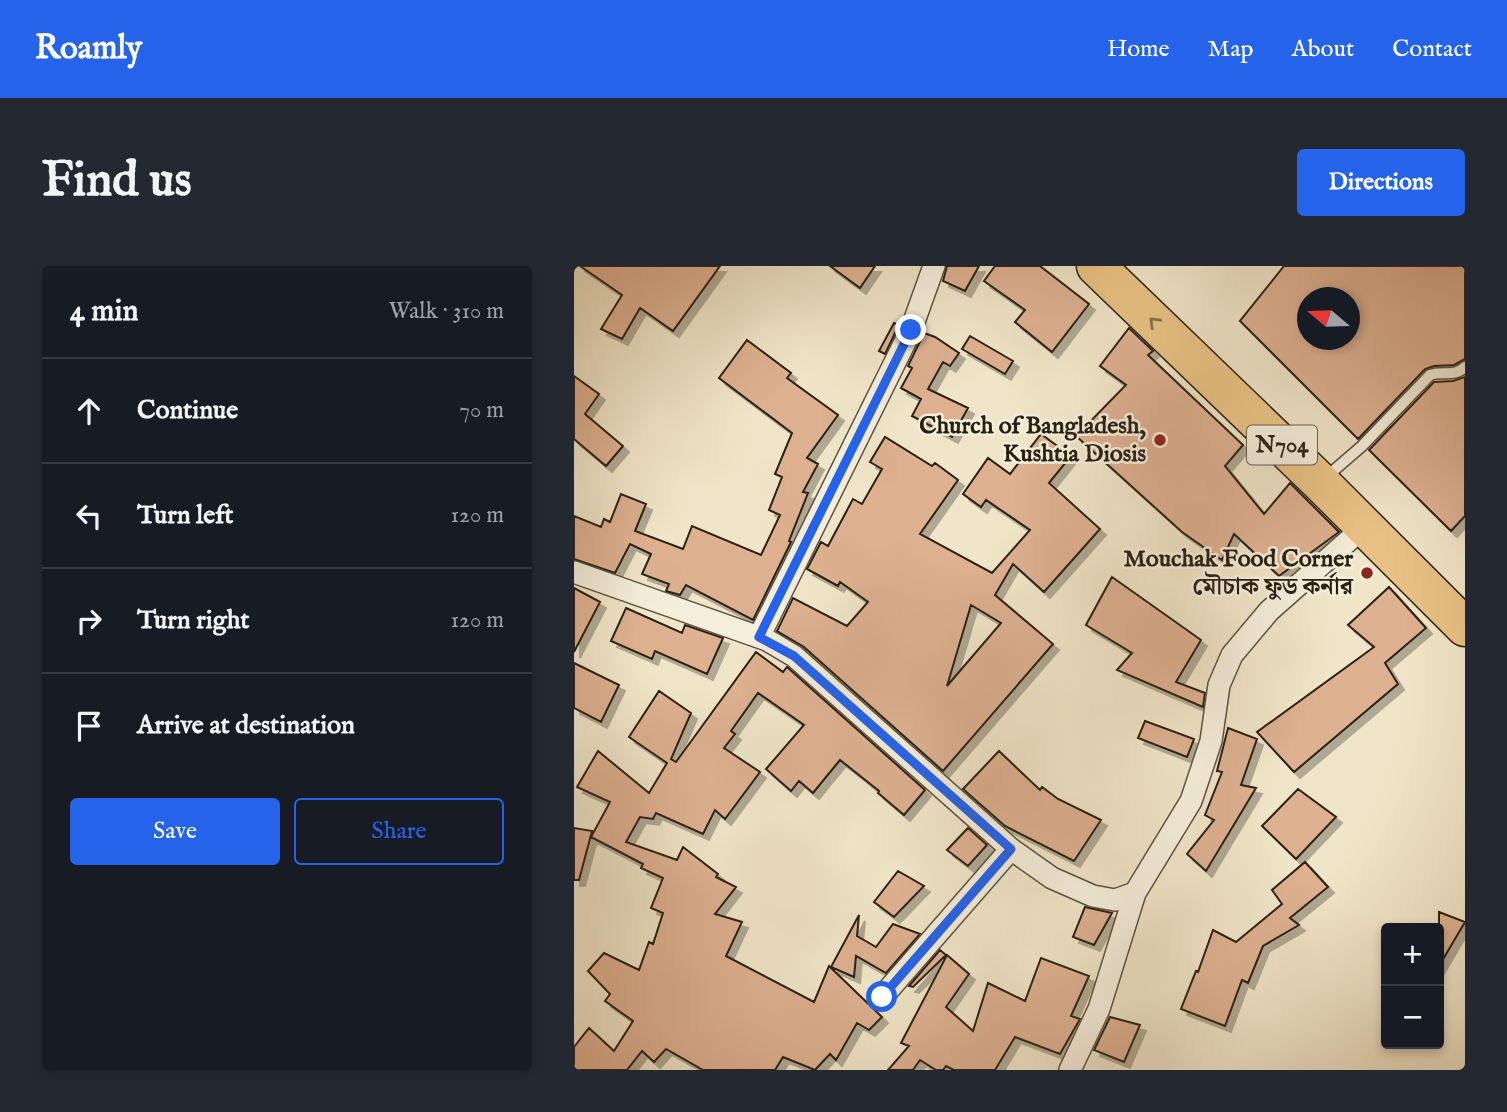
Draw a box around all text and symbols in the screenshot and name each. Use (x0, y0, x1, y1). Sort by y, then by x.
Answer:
text: Roamly (35, 28, 142, 70)
text: Home (1107, 34, 1170, 65)
text: Map (1208, 34, 1254, 65)
text: About (1292, 34, 1354, 65)
text: Contact (1392, 34, 1472, 65)
button: Directions (1297, 149, 1465, 216)
text: Find us (42, 151, 192, 213)
north arrow (1297, 287, 1360, 350)
text: 4 min (70, 293, 138, 331)
text: Walk · 310 m (389, 297, 504, 326)
route end (895, 314, 926, 345)
one-way arrow (1149, 318, 1162, 331)
icon: ahead (70, 392, 108, 430)
text: Continue (137, 394, 238, 427)
text: 70 m (459, 396, 504, 425)
place label: Church of Bangladesh, Kushtia Diosis (919, 411, 1147, 470)
road number: N704 (1247, 426, 1317, 464)
marker: Church of Bangladesh, Kushtia Diosis (1152, 432, 1168, 448)
icon: left (70, 497, 108, 535)
text: Turn left (137, 499, 234, 532)
text: 120 m (451, 501, 504, 530)
place label: Mouchak Food Corner মৌচাক ফুড কর্নার (1123, 544, 1354, 603)
marker: Mouchak Food Corner মৌচাক ফুড কর্নার (1359, 565, 1375, 581)
icon: right (70, 602, 108, 640)
text: Turn right (137, 604, 250, 637)
text: 120 m (451, 606, 504, 635)
icon: arrive (70, 707, 108, 745)
text: Arrive at destination (137, 709, 355, 742)
button: Save (70, 798, 280, 865)
button: Share (294, 798, 504, 865)
map controls (1381, 923, 1444, 1049)
button: + (1381, 923, 1444, 986)
route start (866, 981, 897, 1012)
button: − (1381, 986, 1444, 1049)

